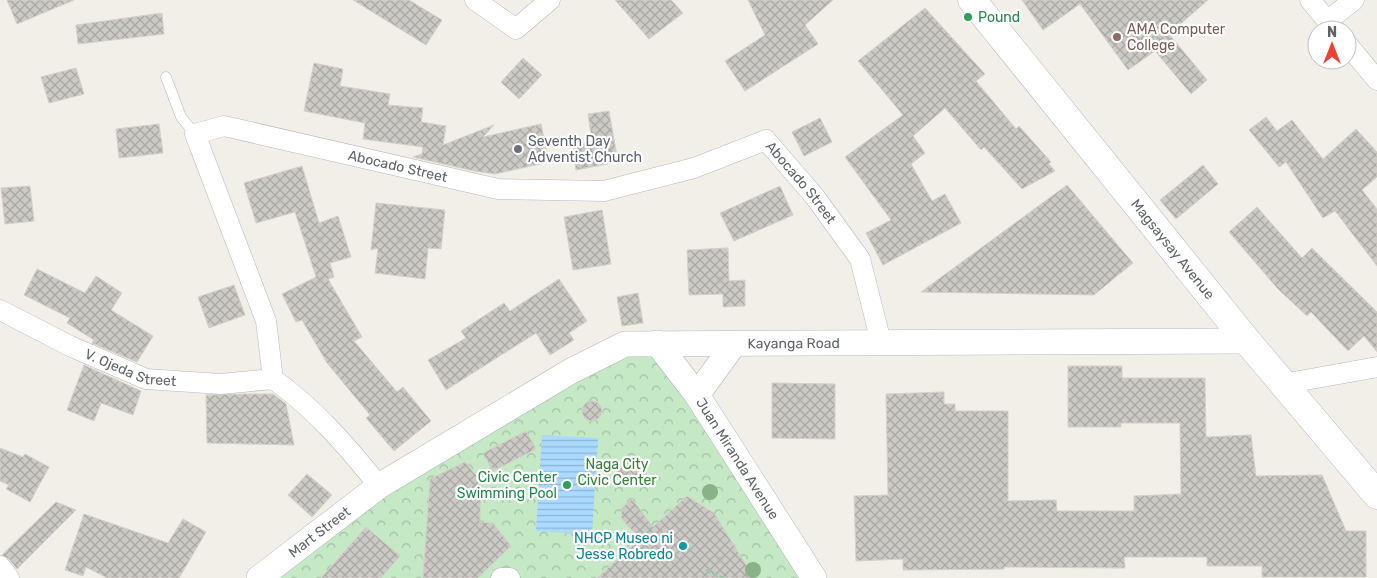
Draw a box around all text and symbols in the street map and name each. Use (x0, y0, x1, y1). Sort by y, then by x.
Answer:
place label: Pound (978, 9, 1020, 26)
marker: Pound (962, 11, 974, 23)
north arrow (1307, 20, 1357, 70)
place label: AMA Computer College (1127, 21, 1226, 54)
text: N (1327, 24, 1337, 41)
marker: AMA Computer College (1111, 31, 1123, 43)
place label: Seventh Day Adventist Church (528, 133, 642, 166)
street label: Abocado Street (762, 138, 840, 228)
marker: Seventh Day Adventist Church (512, 143, 524, 155)
street label: Abocado Street (346, 147, 450, 186)
street label: Magsaysay Avenue (1127, 196, 1218, 303)
street label: Kayanga Road (747, 335, 840, 352)
street label: V. Ojeda Street (82, 346, 177, 390)
street label: Juan Miranda Avenue (692, 395, 782, 523)
park label: Naga City Civic Center (577, 456, 657, 489)
place label: Civic Center Swimming Pool (457, 469, 558, 502)
marker: Civic Center Swimming Pool (561, 479, 573, 491)
street label: Mart Street (285, 503, 354, 561)
place label: NHCP Museo ni Jesse Robredo (574, 530, 673, 563)
marker: NHCP Museo ni Jesse Robredo (677, 540, 689, 552)

